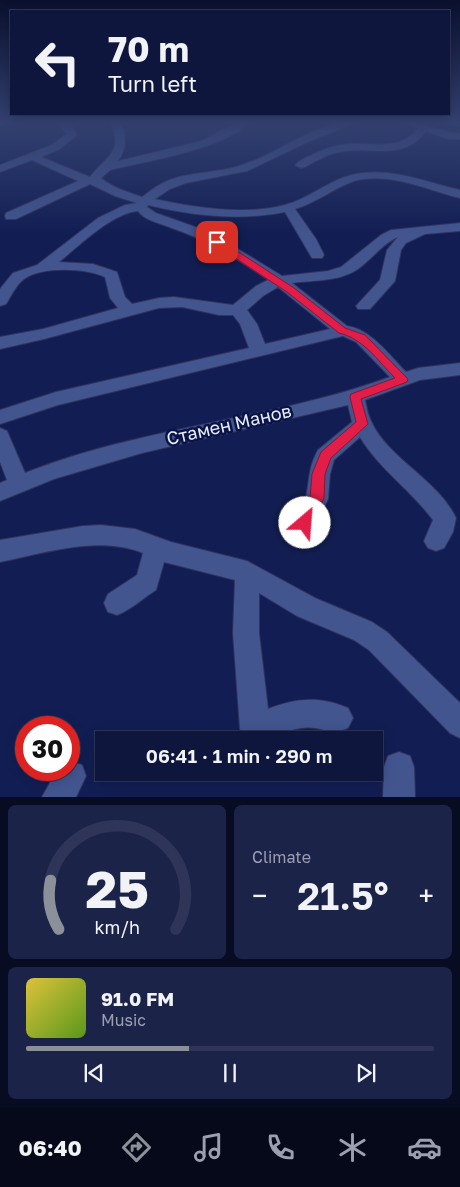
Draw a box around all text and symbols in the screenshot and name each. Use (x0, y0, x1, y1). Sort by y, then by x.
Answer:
text: 70 m (108, 28, 189, 70)
icon: left (25, 30, 90, 95)
text: Turn left (108, 70, 197, 97)
pin (196, 221, 238, 263)
icon: arrive (203, 228, 231, 256)
street label: Стамен Манов (164, 399, 293, 449)
position arrow (278, 496, 330, 548)
speed limit sign: 30 (15, 716, 80, 781)
text: 06:41 · 1 min · 290 m (146, 744, 332, 767)
text: Climate (252, 847, 311, 867)
text: 25 (85, 857, 149, 919)
text: 21.5° (297, 873, 389, 918)
text: − (252, 879, 267, 912)
text: + (419, 879, 434, 912)
text: km/h (94, 916, 140, 938)
text: 91.0 FM (101, 987, 174, 1010)
text: Music (101, 1010, 146, 1030)
icon: previous (80, 1059, 108, 1087)
icon: pause (216, 1059, 244, 1087)
icon: next (352, 1059, 380, 1087)
icon: directions (119, 1130, 154, 1165)
icon: music (191, 1130, 226, 1165)
icon: phone (263, 1130, 298, 1165)
icon: climate (335, 1130, 370, 1165)
icon: car (407, 1130, 442, 1165)
text: 06:40 (18, 1134, 82, 1161)

